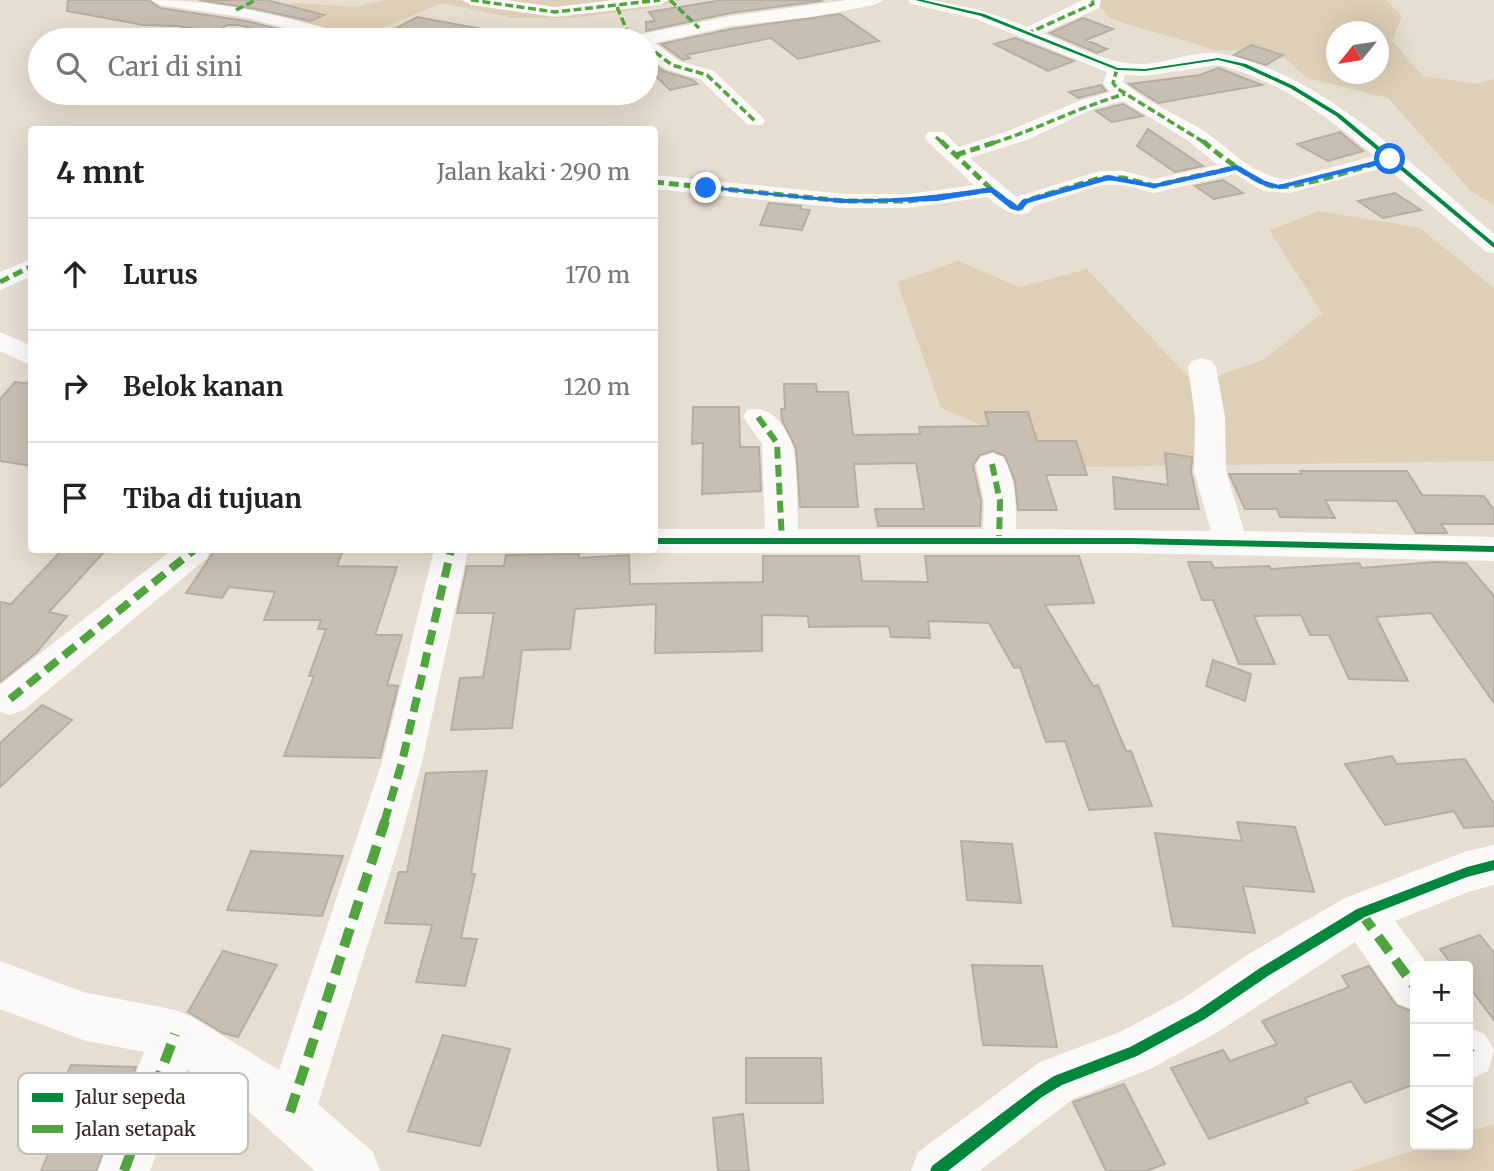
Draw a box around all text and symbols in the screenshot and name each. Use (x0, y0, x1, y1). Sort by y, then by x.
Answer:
north arrow (1326, 21, 1389, 84)
search box (28, 28, 658, 105)
icon: search (52, 48, 90, 86)
text: Cari di sini (108, 50, 242, 83)
route start (1374, 143, 1405, 174)
text: 4 mnt (56, 153, 145, 191)
text: Jalan kaki · 290 m (437, 157, 630, 186)
route end (690, 172, 721, 203)
icon: ahead (56, 255, 94, 293)
text: Lurus (123, 258, 198, 291)
text: 170 m (565, 260, 630, 289)
icon: right (56, 367, 94, 405)
text: Belok kanan (123, 370, 283, 403)
text: 120 m (564, 372, 630, 401)
icon: arrive (56, 479, 94, 517)
text: Tiba di tujuan (123, 482, 302, 515)
map controls (1410, 961, 1473, 1150)
button: + (1410, 961, 1473, 1024)
button: − (1410, 1024, 1473, 1087)
legend (18, 1073, 248, 1154)
text: Jalur sepeda (74, 1085, 186, 1109)
button: layers (1410, 1087, 1473, 1150)
text: Jalan setapak (74, 1117, 196, 1141)

